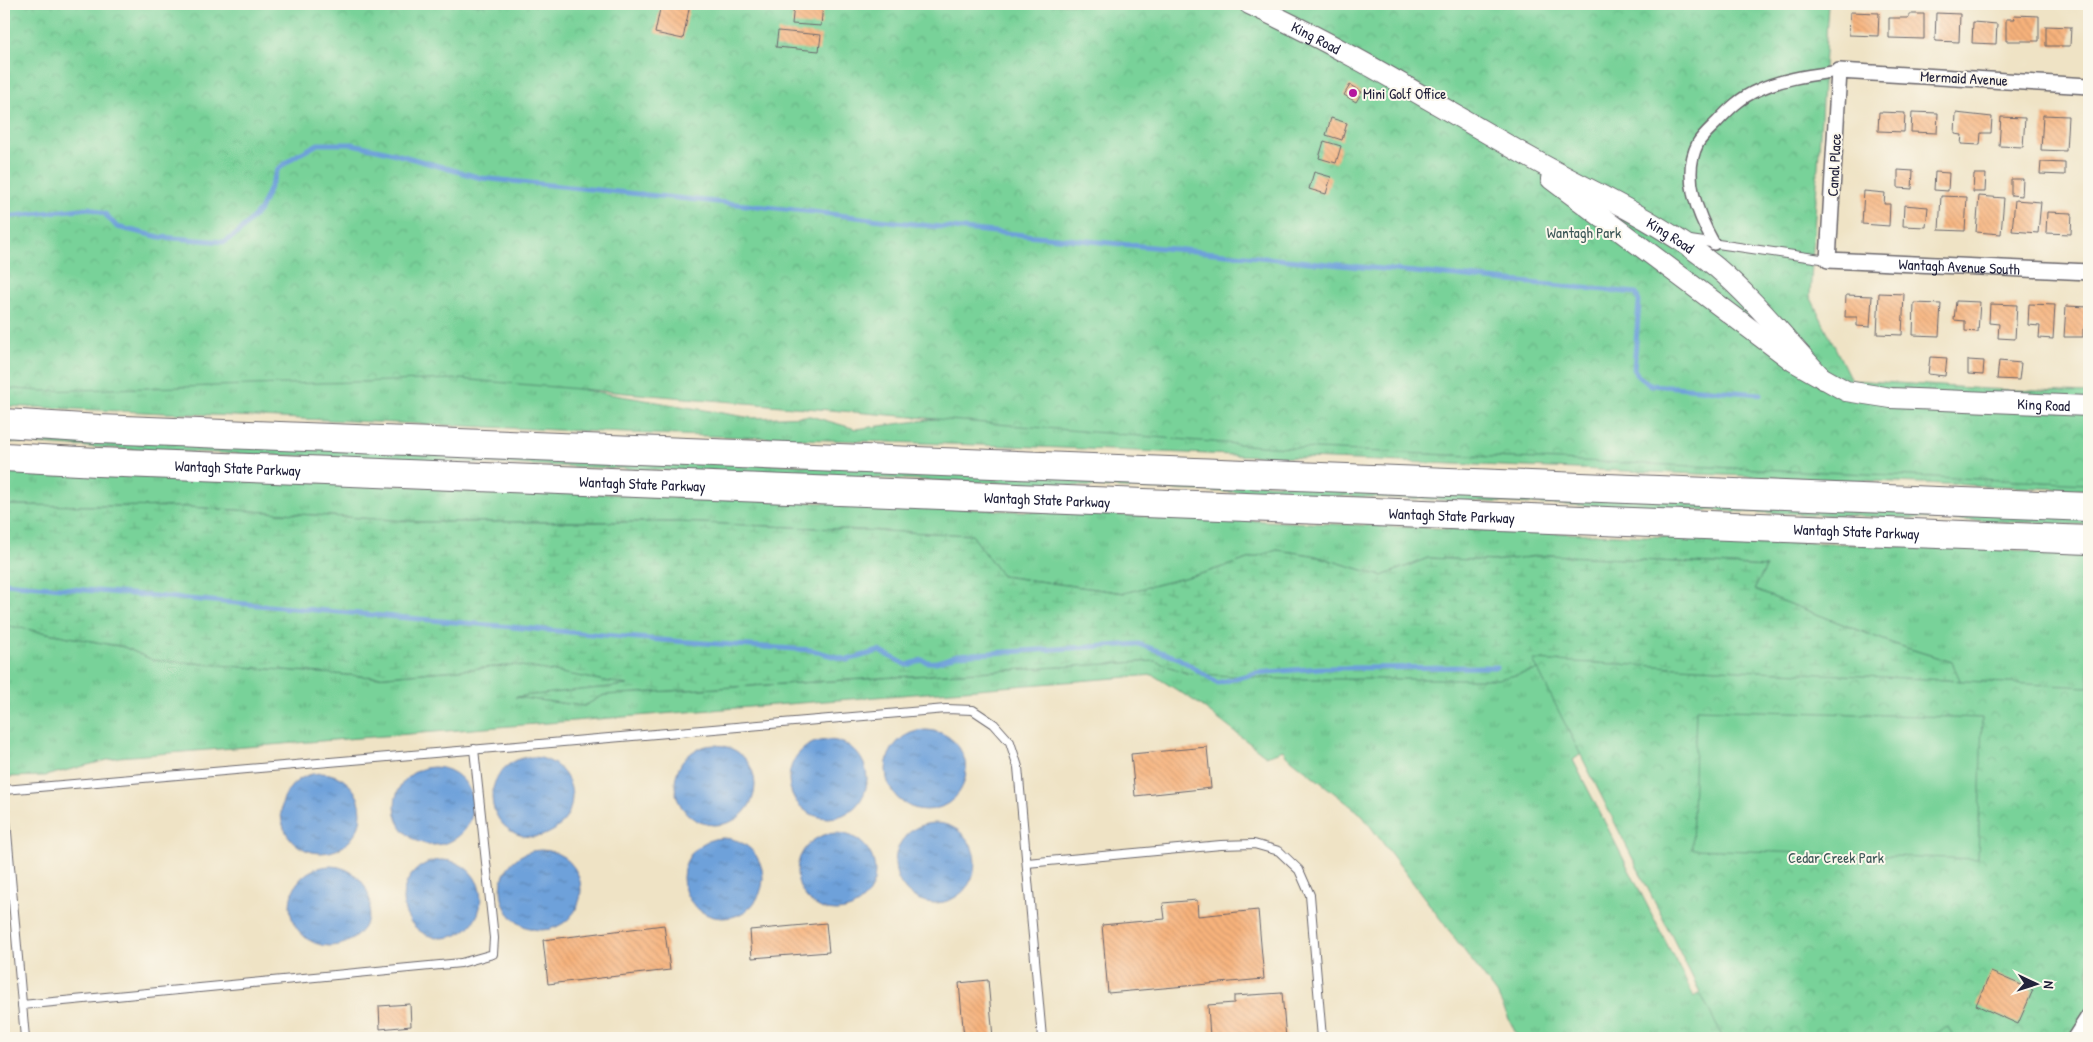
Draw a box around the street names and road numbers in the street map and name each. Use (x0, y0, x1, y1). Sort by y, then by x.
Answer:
street label: King Road (1288, 16, 1345, 59)
street label: Mermaid Avenue (1920, 65, 2008, 91)
street label: Canal Place (1822, 133, 1846, 197)
street label: King Road (1643, 212, 1699, 258)
street label: Wantagh Avenue South (1898, 253, 2020, 279)
street label: King Road (2017, 393, 2071, 416)
street label: Wantagh State Parkway (174, 455, 301, 480)
street label: Wantagh State Parkway (579, 470, 706, 496)
street label: Wantagh State Parkway (984, 486, 1111, 512)
street label: Wantagh State Parkway (1388, 502, 1515, 528)
street label: Wantagh State Parkway (1793, 518, 1920, 544)

